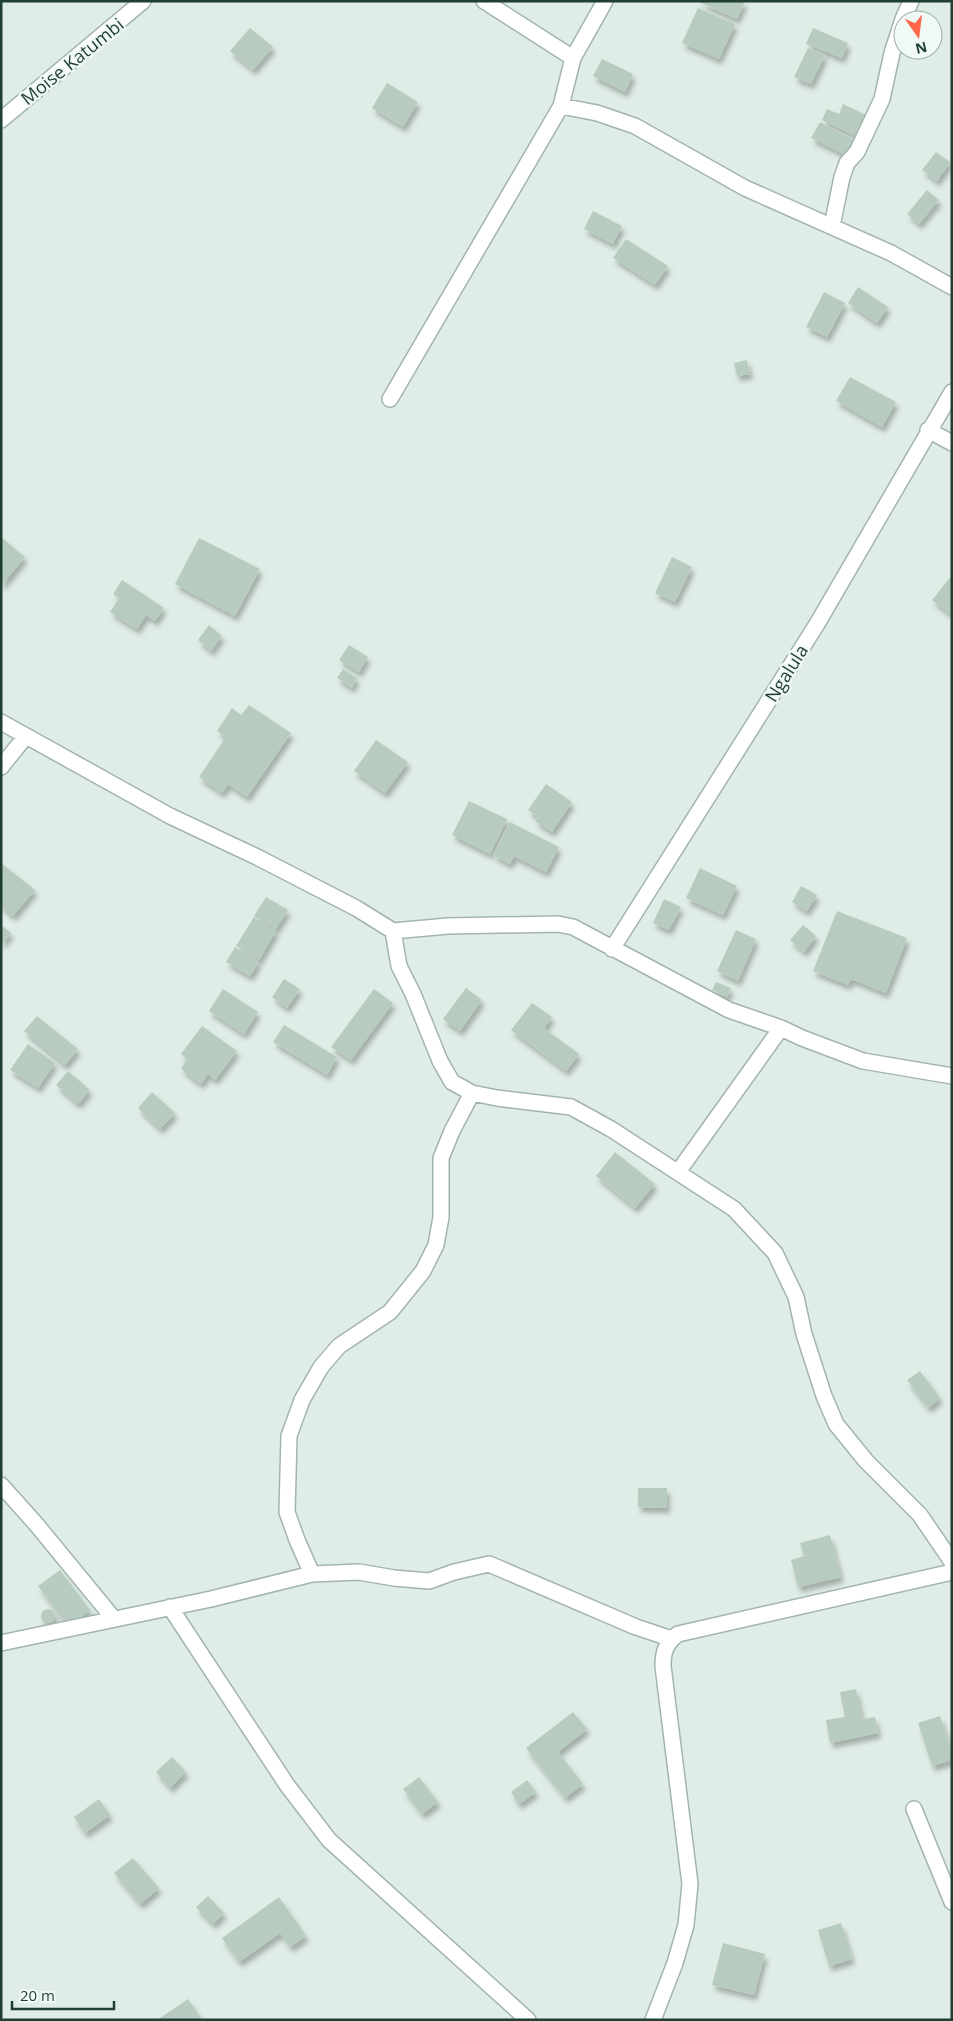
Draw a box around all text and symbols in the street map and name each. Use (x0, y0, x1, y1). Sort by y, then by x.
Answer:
north arrow (893, 10, 943, 60)
street label: Moise Katumbi (16, 12, 128, 110)
text: N (913, 38, 929, 59)
street label: Ngalula (759, 640, 813, 706)
scale bar (12, 1978, 115, 2010)
text: 20 m (20, 1985, 55, 2005)

